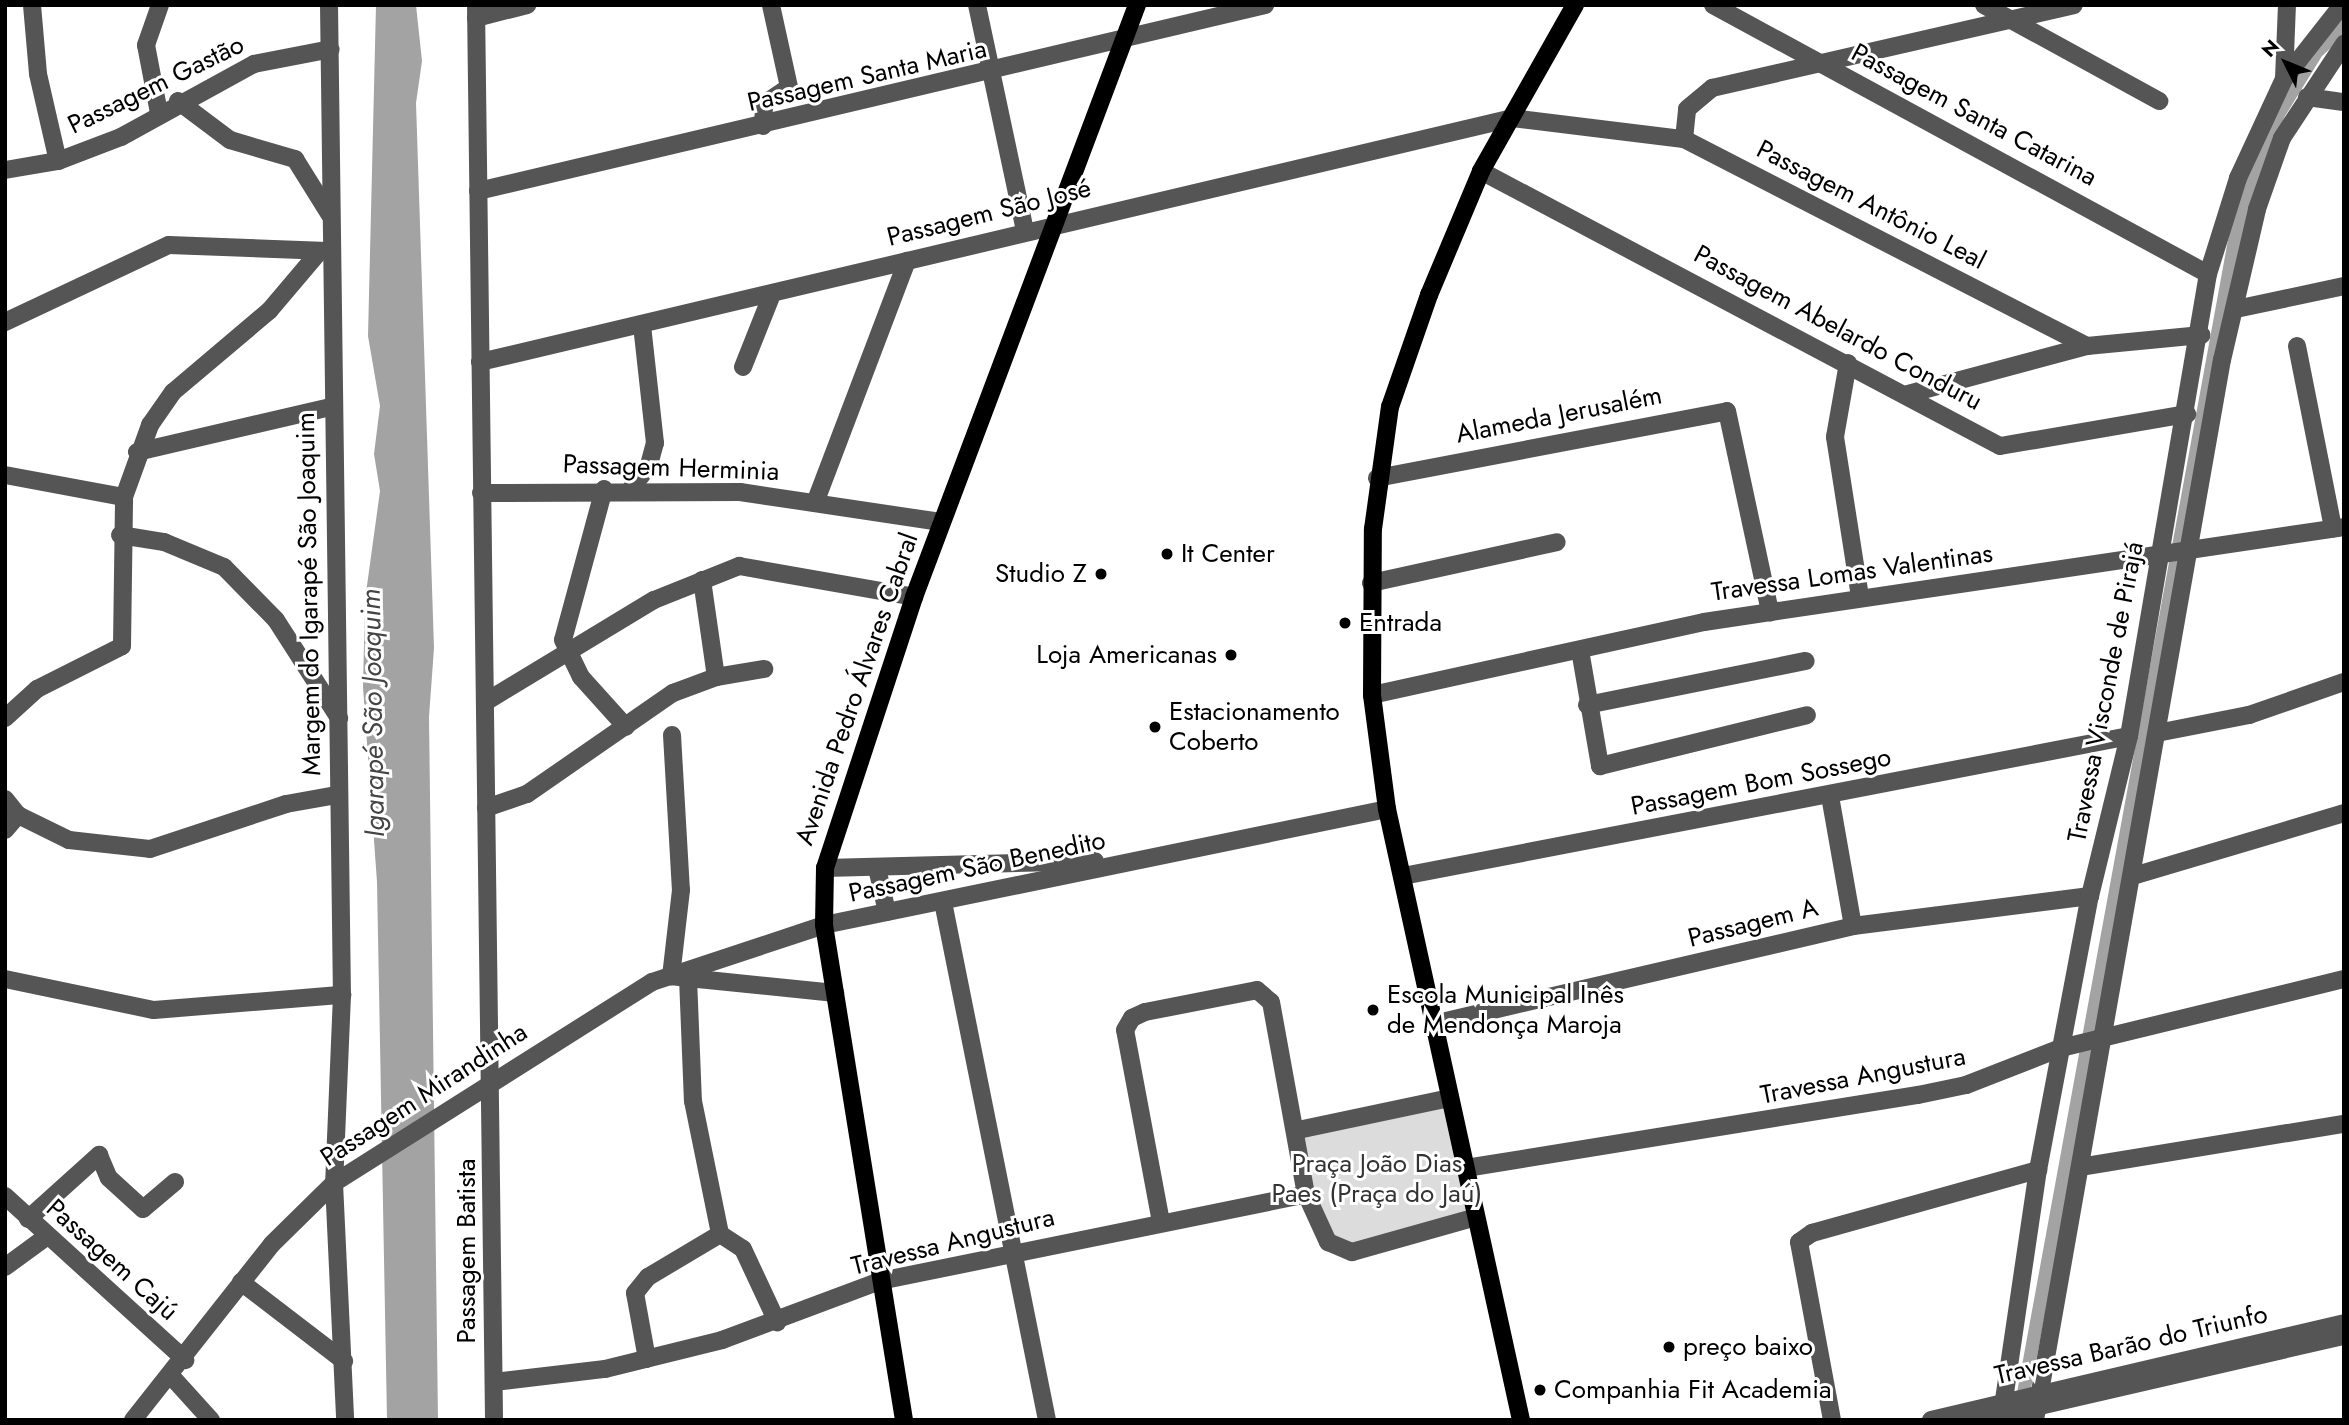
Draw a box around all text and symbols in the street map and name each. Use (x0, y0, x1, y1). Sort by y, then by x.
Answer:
north arrow (2251, 28, 2321, 98)
street label: Passagem Gastão (63, 29, 249, 141)
street label: Passagem Santa Maria (744, 33, 990, 119)
text: N (2255, 34, 2285, 63)
street label: Passagem Santa Catarina (1846, 37, 2102, 193)
street label: Passagem Antônio Leal (1751, 134, 1991, 276)
street label: Passagem São José (884, 173, 1094, 253)
street label: Passagem Abelardo Conduru (1689, 239, 1987, 417)
street label: Alameda Jerusalém (1453, 380, 1665, 450)
street label: Margem do Igarapé São Joaquim (290, 412, 328, 776)
street label: Passagem Herminia (562, 449, 780, 487)
street label: Avenida Pedro Álvares Cabral (789, 529, 925, 849)
place label: It Center (1181, 538, 1275, 570)
street label: Travessa Lomas Valentinas (1709, 538, 1995, 608)
street label: Travessa Visconde de Pirajá (2062, 539, 2150, 845)
marker: It Center (1159, 546, 1175, 562)
place label: Studio Z (995, 558, 1087, 590)
marker: Studio Z (1093, 566, 1109, 582)
water label: Igarapé São Joaquim (354, 588, 392, 838)
place label: Entrada (1359, 607, 1442, 639)
marker: Entrada (1337, 615, 1353, 631)
place label: Loja Americanas (1036, 639, 1217, 671)
marker: Loja Americanas (1223, 647, 1239, 663)
place label: Estacionamento Coberto (1169, 696, 1340, 758)
marker: Estacionamento Coberto (1147, 719, 1163, 735)
street label: Passagem Bom Sossego (1628, 741, 1894, 823)
street label: Passagem São Benedito (846, 825, 1108, 909)
street label: Passagem A (1685, 892, 1821, 954)
place label: Escola Municipal Inês de Mendonça Maroja (1387, 979, 1624, 1040)
marker: Escola Municipal Inês de Mendonça Maroja (1365, 1002, 1381, 1018)
street label: Passagem Mirandinha (315, 1017, 533, 1173)
street label: Travessa Angustura (1758, 1041, 1968, 1111)
park label: Praça João Dias Paes (Praça do Jaú) (1272, 1148, 1482, 1210)
street label: Passagem Batista (451, 1159, 483, 1343)
street label: Passagem Cajú (40, 1193, 184, 1327)
street label: Travessa Angustura (848, 1202, 1058, 1282)
street label: Travessa Barão do Triunfo (1992, 1298, 2270, 1392)
place label: preço baixo (1683, 1331, 1813, 1363)
marker: preço baixo (1661, 1339, 1677, 1355)
place label: Companhia Fit Academia (1554, 1374, 1832, 1406)
marker: Companhia Fit Academia (1532, 1382, 1548, 1398)

